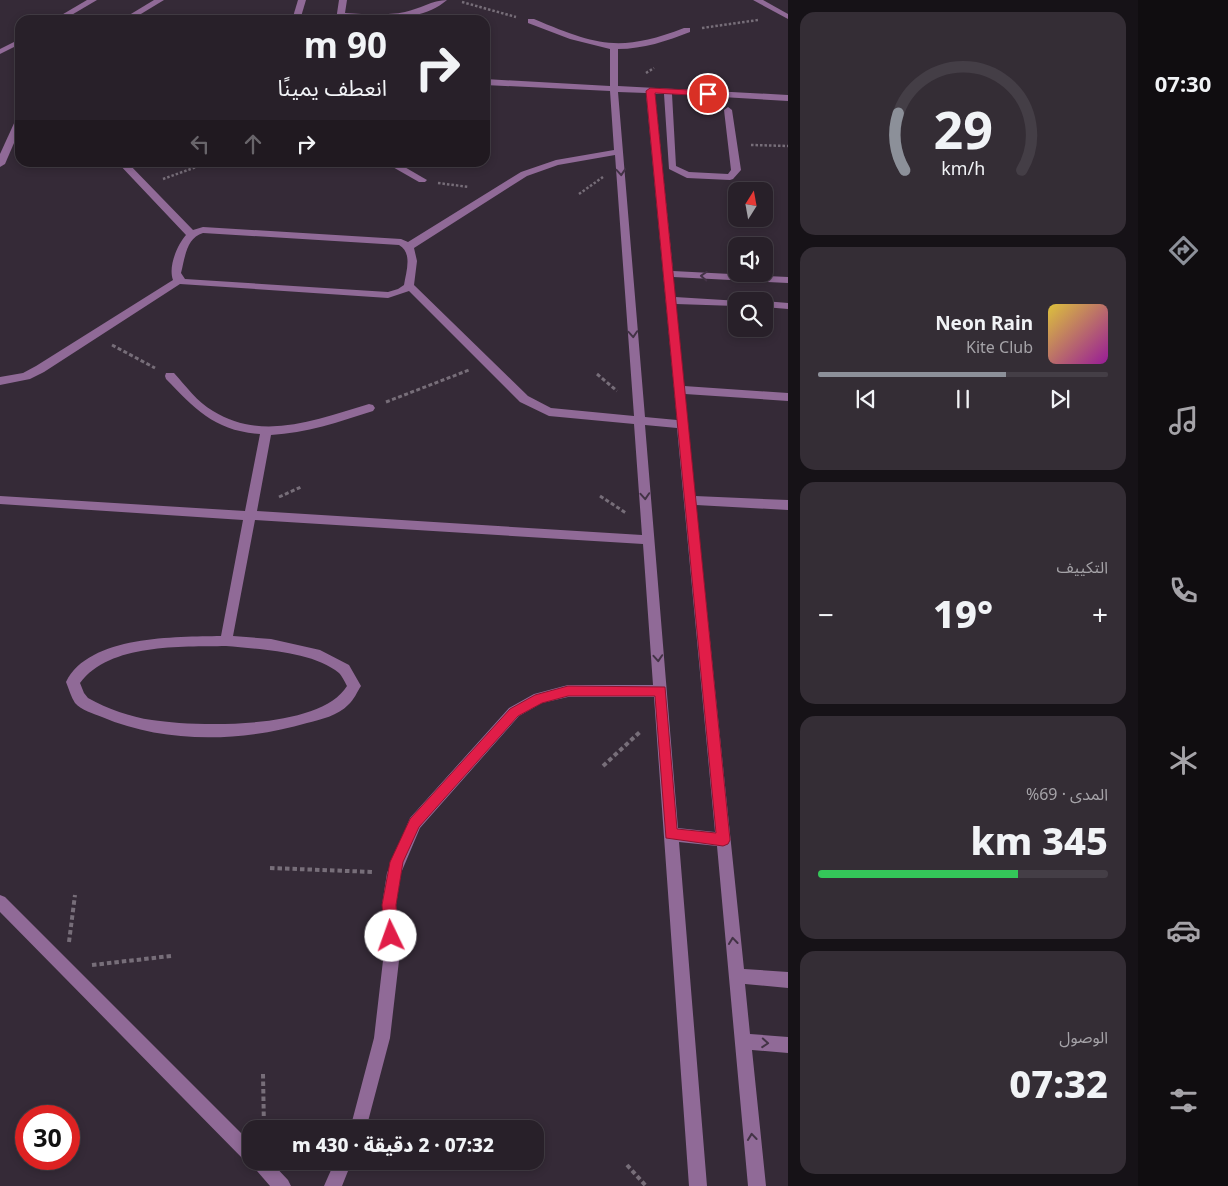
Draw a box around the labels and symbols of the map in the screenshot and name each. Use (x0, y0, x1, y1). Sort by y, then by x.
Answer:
pin (687, 73, 729, 115)
one-way arrow (615, 169, 626, 177)
north arrow (728, 182, 772, 228)
one-way arrow (700, 270, 708, 281)
one-way arrow (627, 331, 638, 339)
one-way arrow (640, 493, 651, 501)
one-way arrow (652, 655, 663, 663)
position arrow (364, 909, 416, 961)
one-way arrow (728, 937, 739, 945)
one-way arrow (762, 1037, 770, 1048)
speed limit sign: 30 (15, 1105, 80, 1170)
one-way arrow (747, 1133, 758, 1141)

